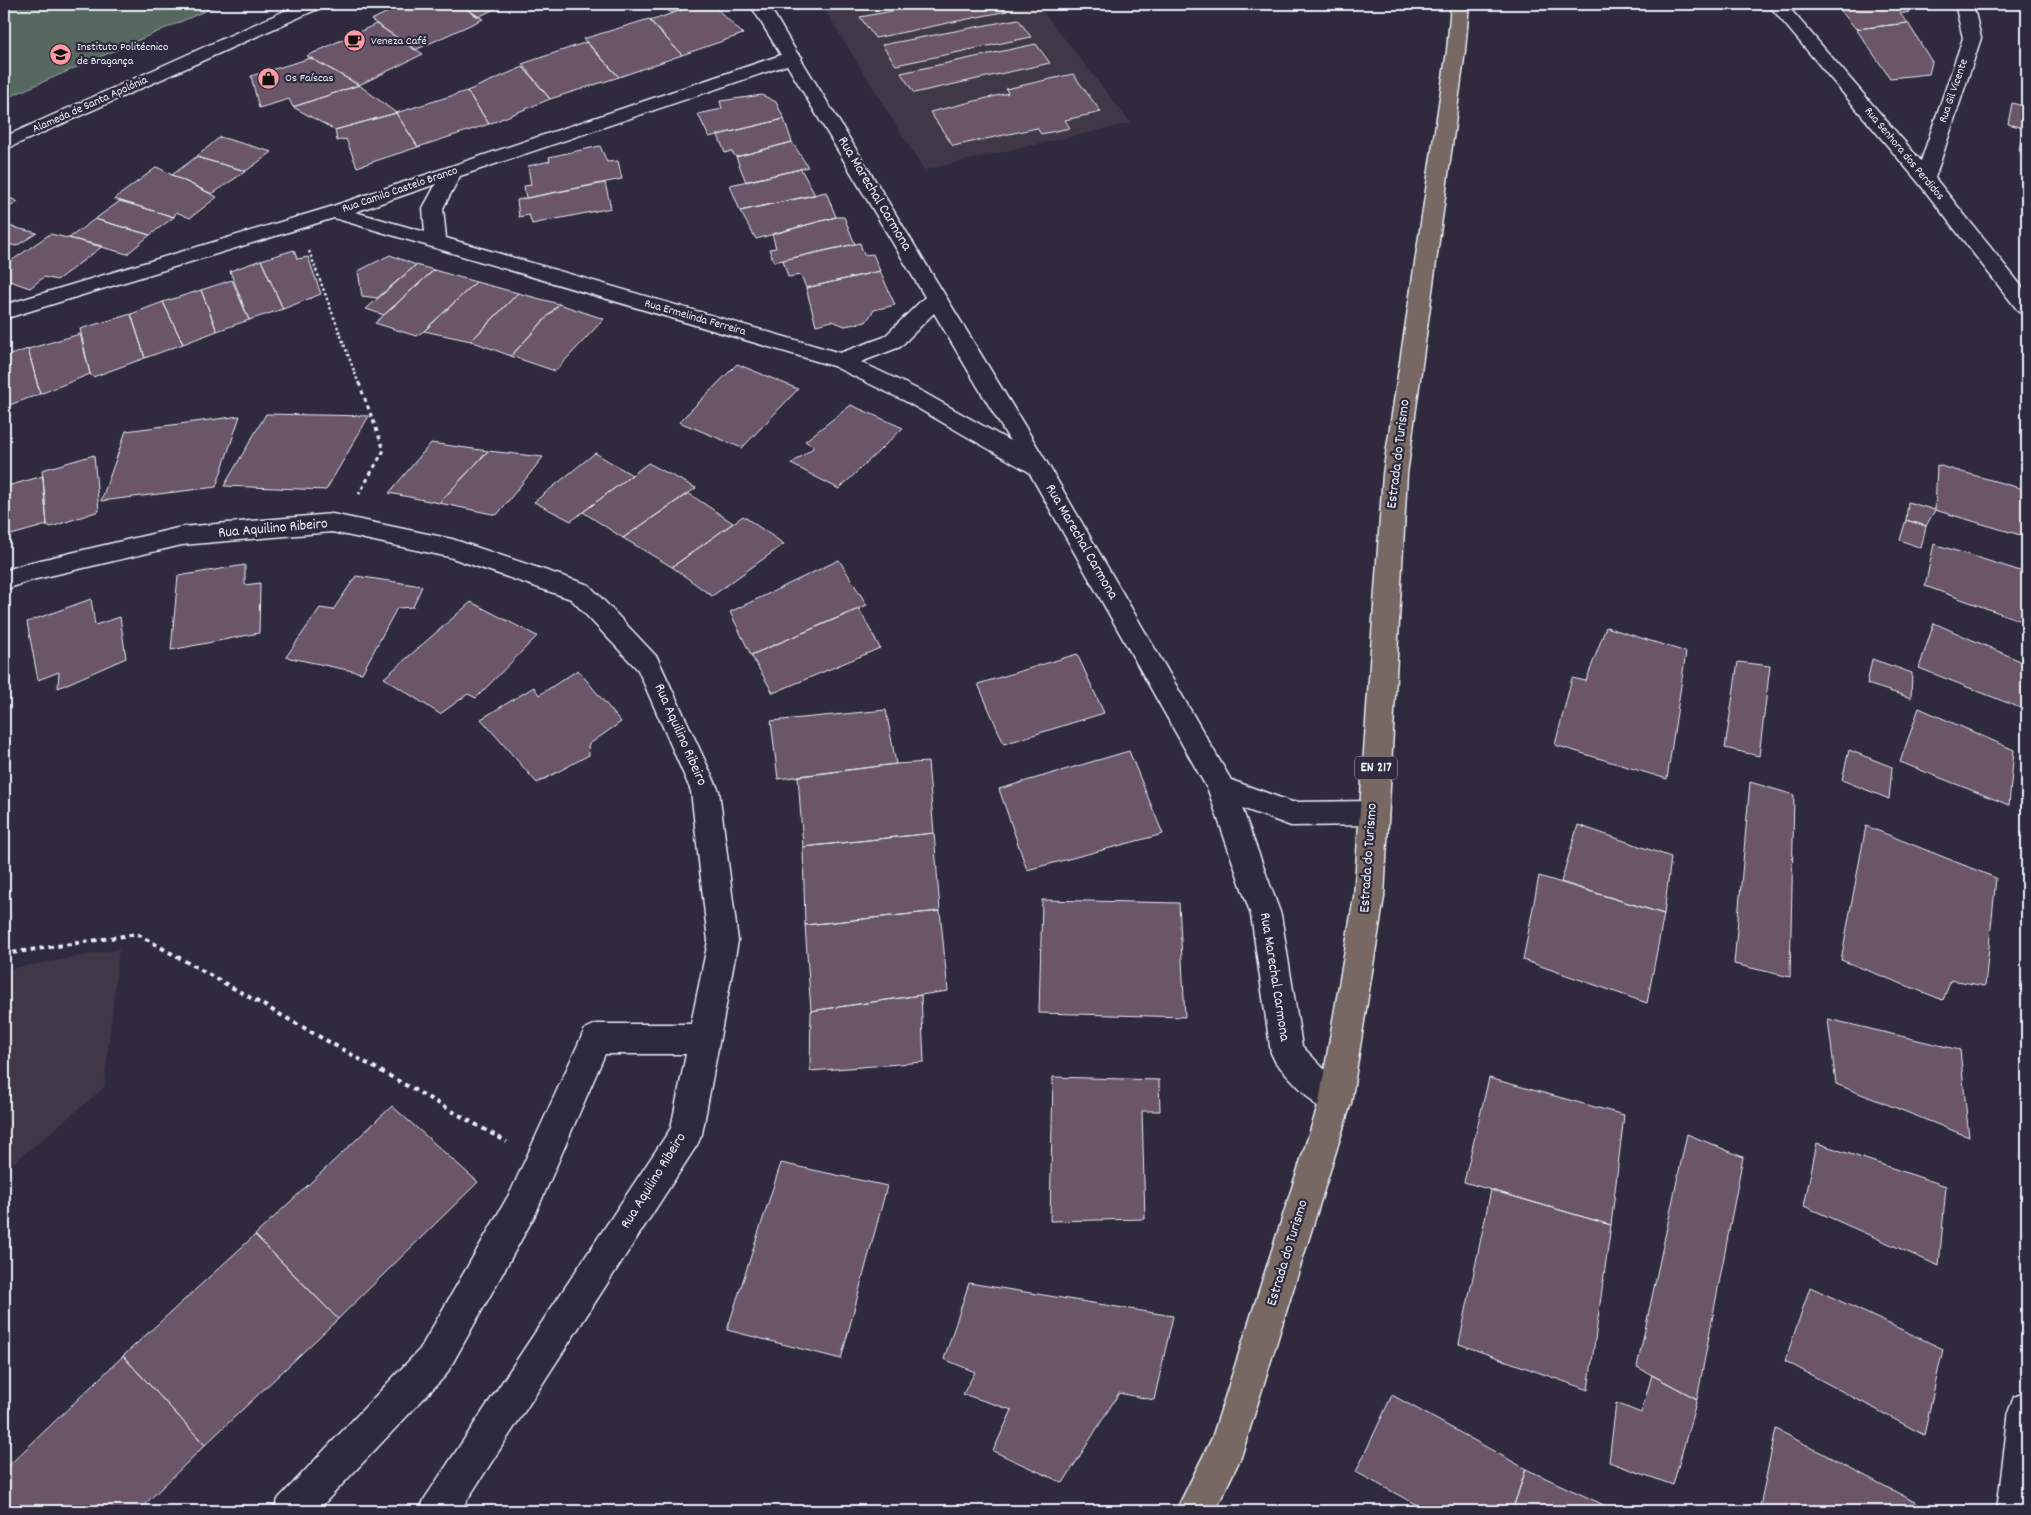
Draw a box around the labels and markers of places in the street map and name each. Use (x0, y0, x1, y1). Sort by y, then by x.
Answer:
cafe icon: Veneza Café (343, 29, 367, 53)
place label: Veneza Café (371, 33, 427, 50)
place label: Instituto Politécnico de Bragança (77, 39, 168, 70)
school or university icon: Instituto Politécnico de Bragança (49, 42, 73, 66)
shop icon: Os Faíscas (257, 66, 281, 90)
place label: Os Faíscas (285, 70, 333, 87)

